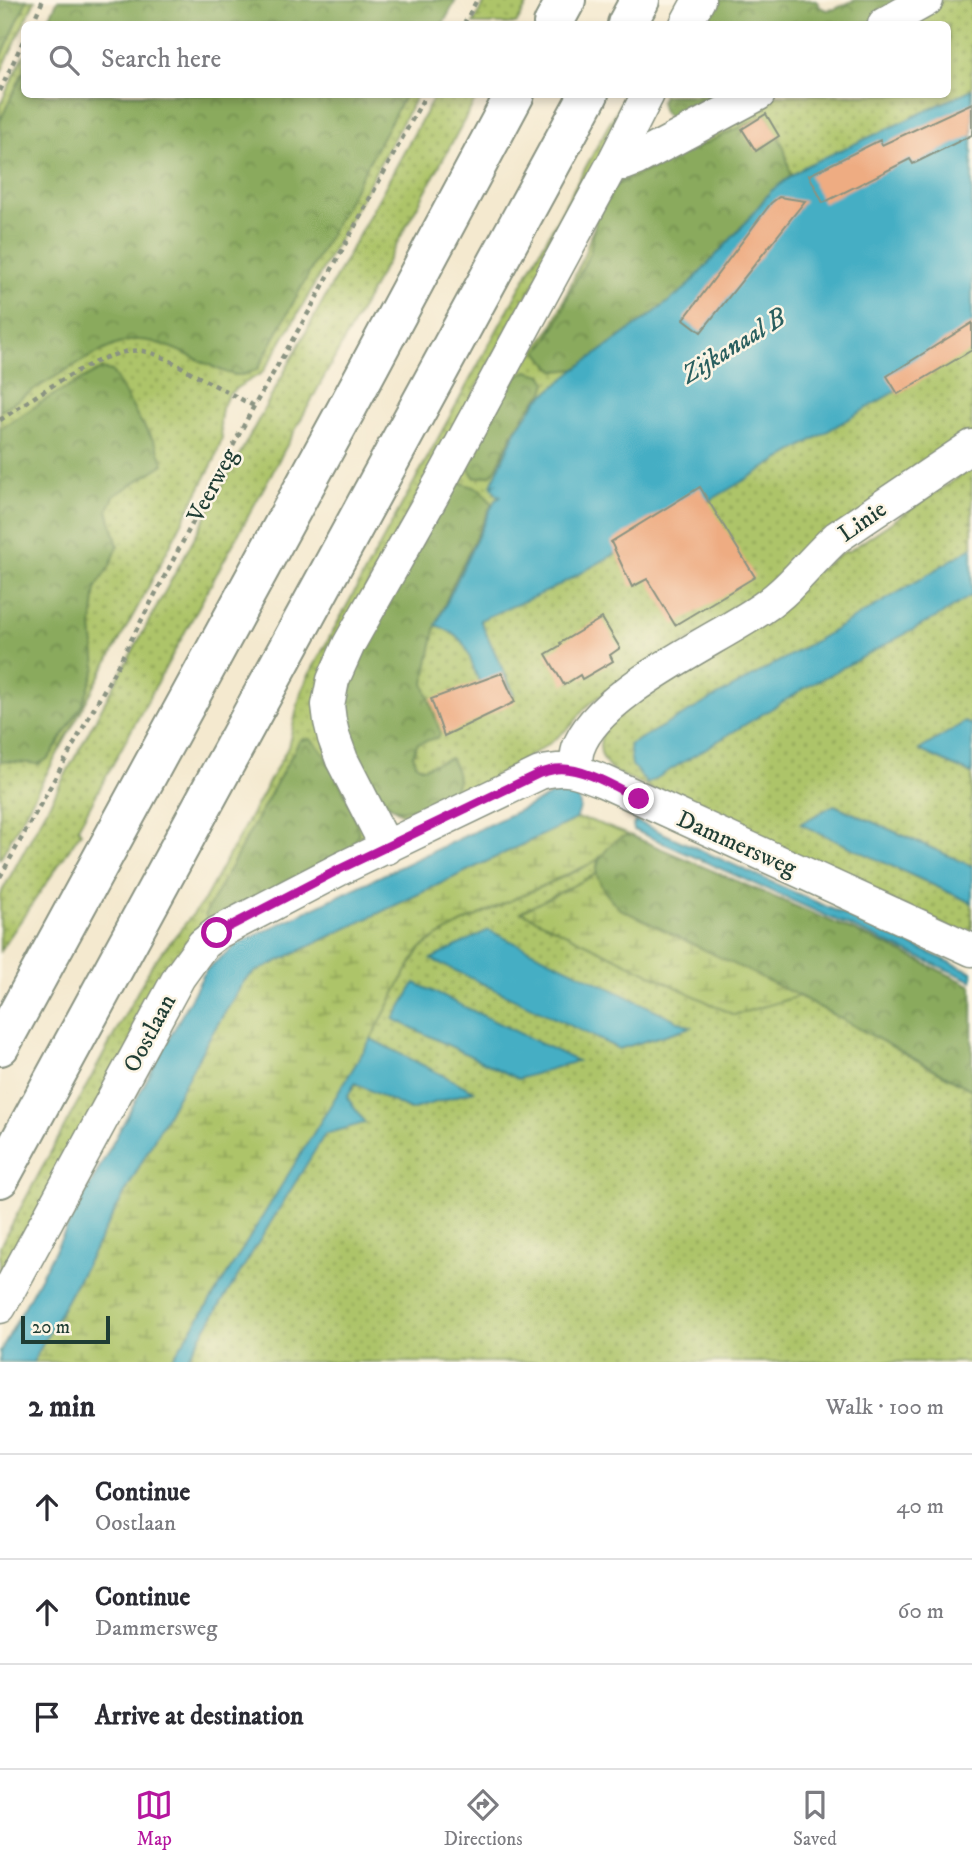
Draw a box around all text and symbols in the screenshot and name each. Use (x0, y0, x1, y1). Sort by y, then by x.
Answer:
search box (21, 21, 951, 98)
icon: search (45, 41, 83, 79)
text: Search here (101, 43, 221, 76)
water label: Zijkanaal B (674, 300, 794, 392)
street label: Veerweg (180, 443, 245, 529)
street label: Linie (833, 495, 893, 549)
route end (623, 783, 654, 814)
street label: Dammersweg (672, 804, 801, 884)
route start (201, 917, 232, 948)
street label: Oostlaan (117, 989, 183, 1078)
scale bar (21, 1313, 110, 1345)
text: 20 m (32, 1316, 70, 1339)
text: 2 min (28, 1389, 95, 1426)
text: Walk · 100 m (825, 1393, 944, 1422)
text: Continue (95, 1476, 190, 1509)
icon: ahead (28, 1488, 66, 1526)
text: 40 m (896, 1492, 944, 1521)
text: Oostlaan (95, 1509, 176, 1538)
text: Continue (95, 1581, 190, 1614)
icon: ahead (28, 1593, 66, 1631)
text: 60 m (897, 1597, 944, 1626)
text: Dammersweg (95, 1614, 218, 1643)
icon: arrive (28, 1698, 66, 1736)
text: Arrive at destination (95, 1700, 304, 1733)
tab: Map (135, 1786, 173, 1851)
tab: Directions (444, 1786, 523, 1851)
tab: Saved (793, 1786, 837, 1851)

